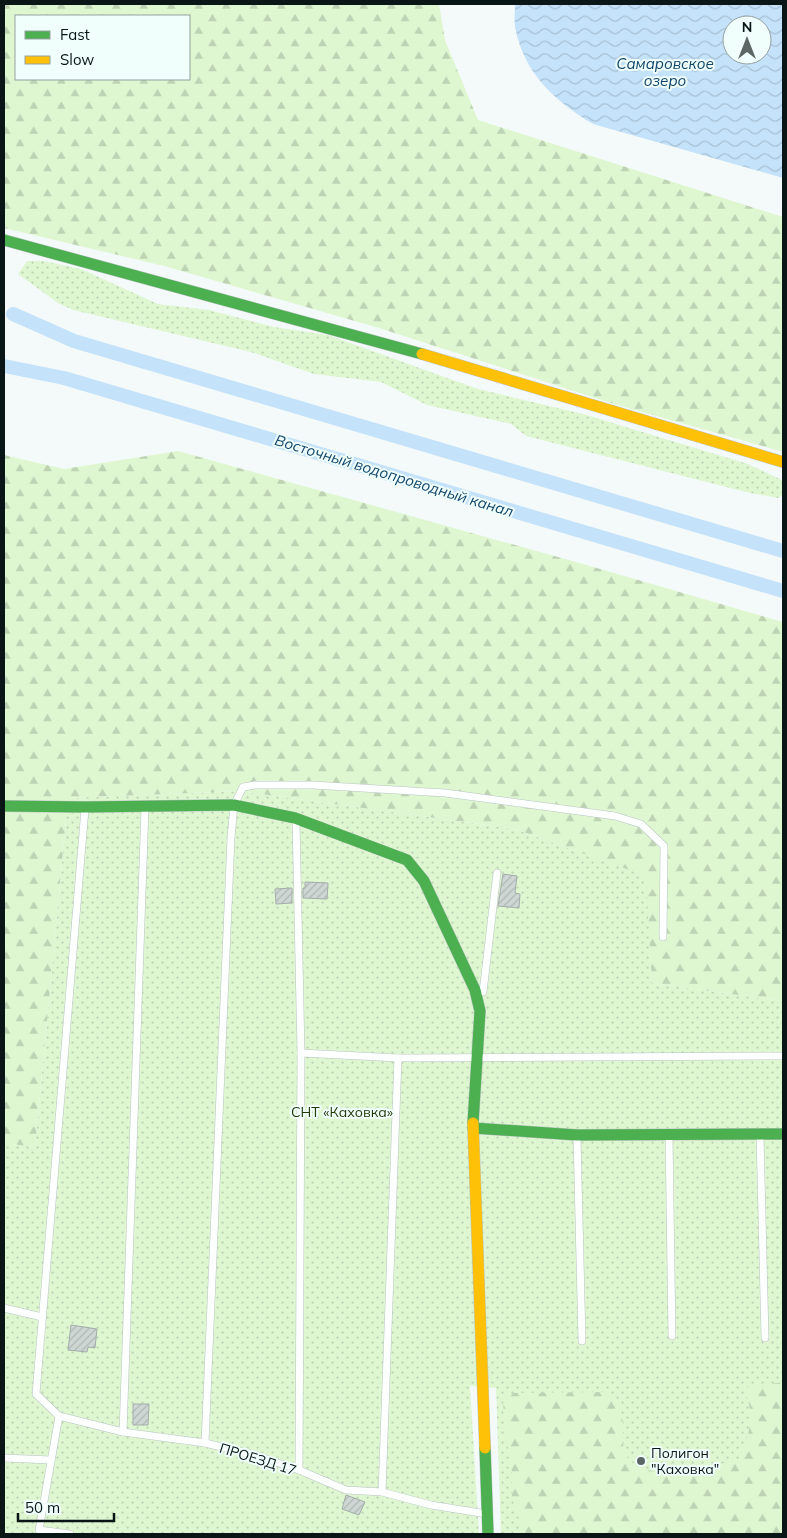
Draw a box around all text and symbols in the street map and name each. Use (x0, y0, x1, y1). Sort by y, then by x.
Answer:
legend (15, 15, 190, 80)
north arrow (722, 15, 772, 65)
text: N (742, 18, 752, 36)
text: Fast (60, 25, 90, 44)
text: Slow (60, 50, 94, 69)
water label: Самаровское озеро (616, 54, 714, 90)
water label: Восточный водопроводный канал (273, 430, 516, 521)
park label: СНТ «Каховка» (291, 1103, 393, 1121)
street label: ПРОЕЗД 17 (217, 1439, 299, 1479)
place label: Полигон "Каховка" (651, 1444, 719, 1478)
marker: Полигон "Каховка" (635, 1455, 647, 1467)
scale bar (18, 1490, 114, 1522)
text: 50 m (25, 1498, 60, 1517)

